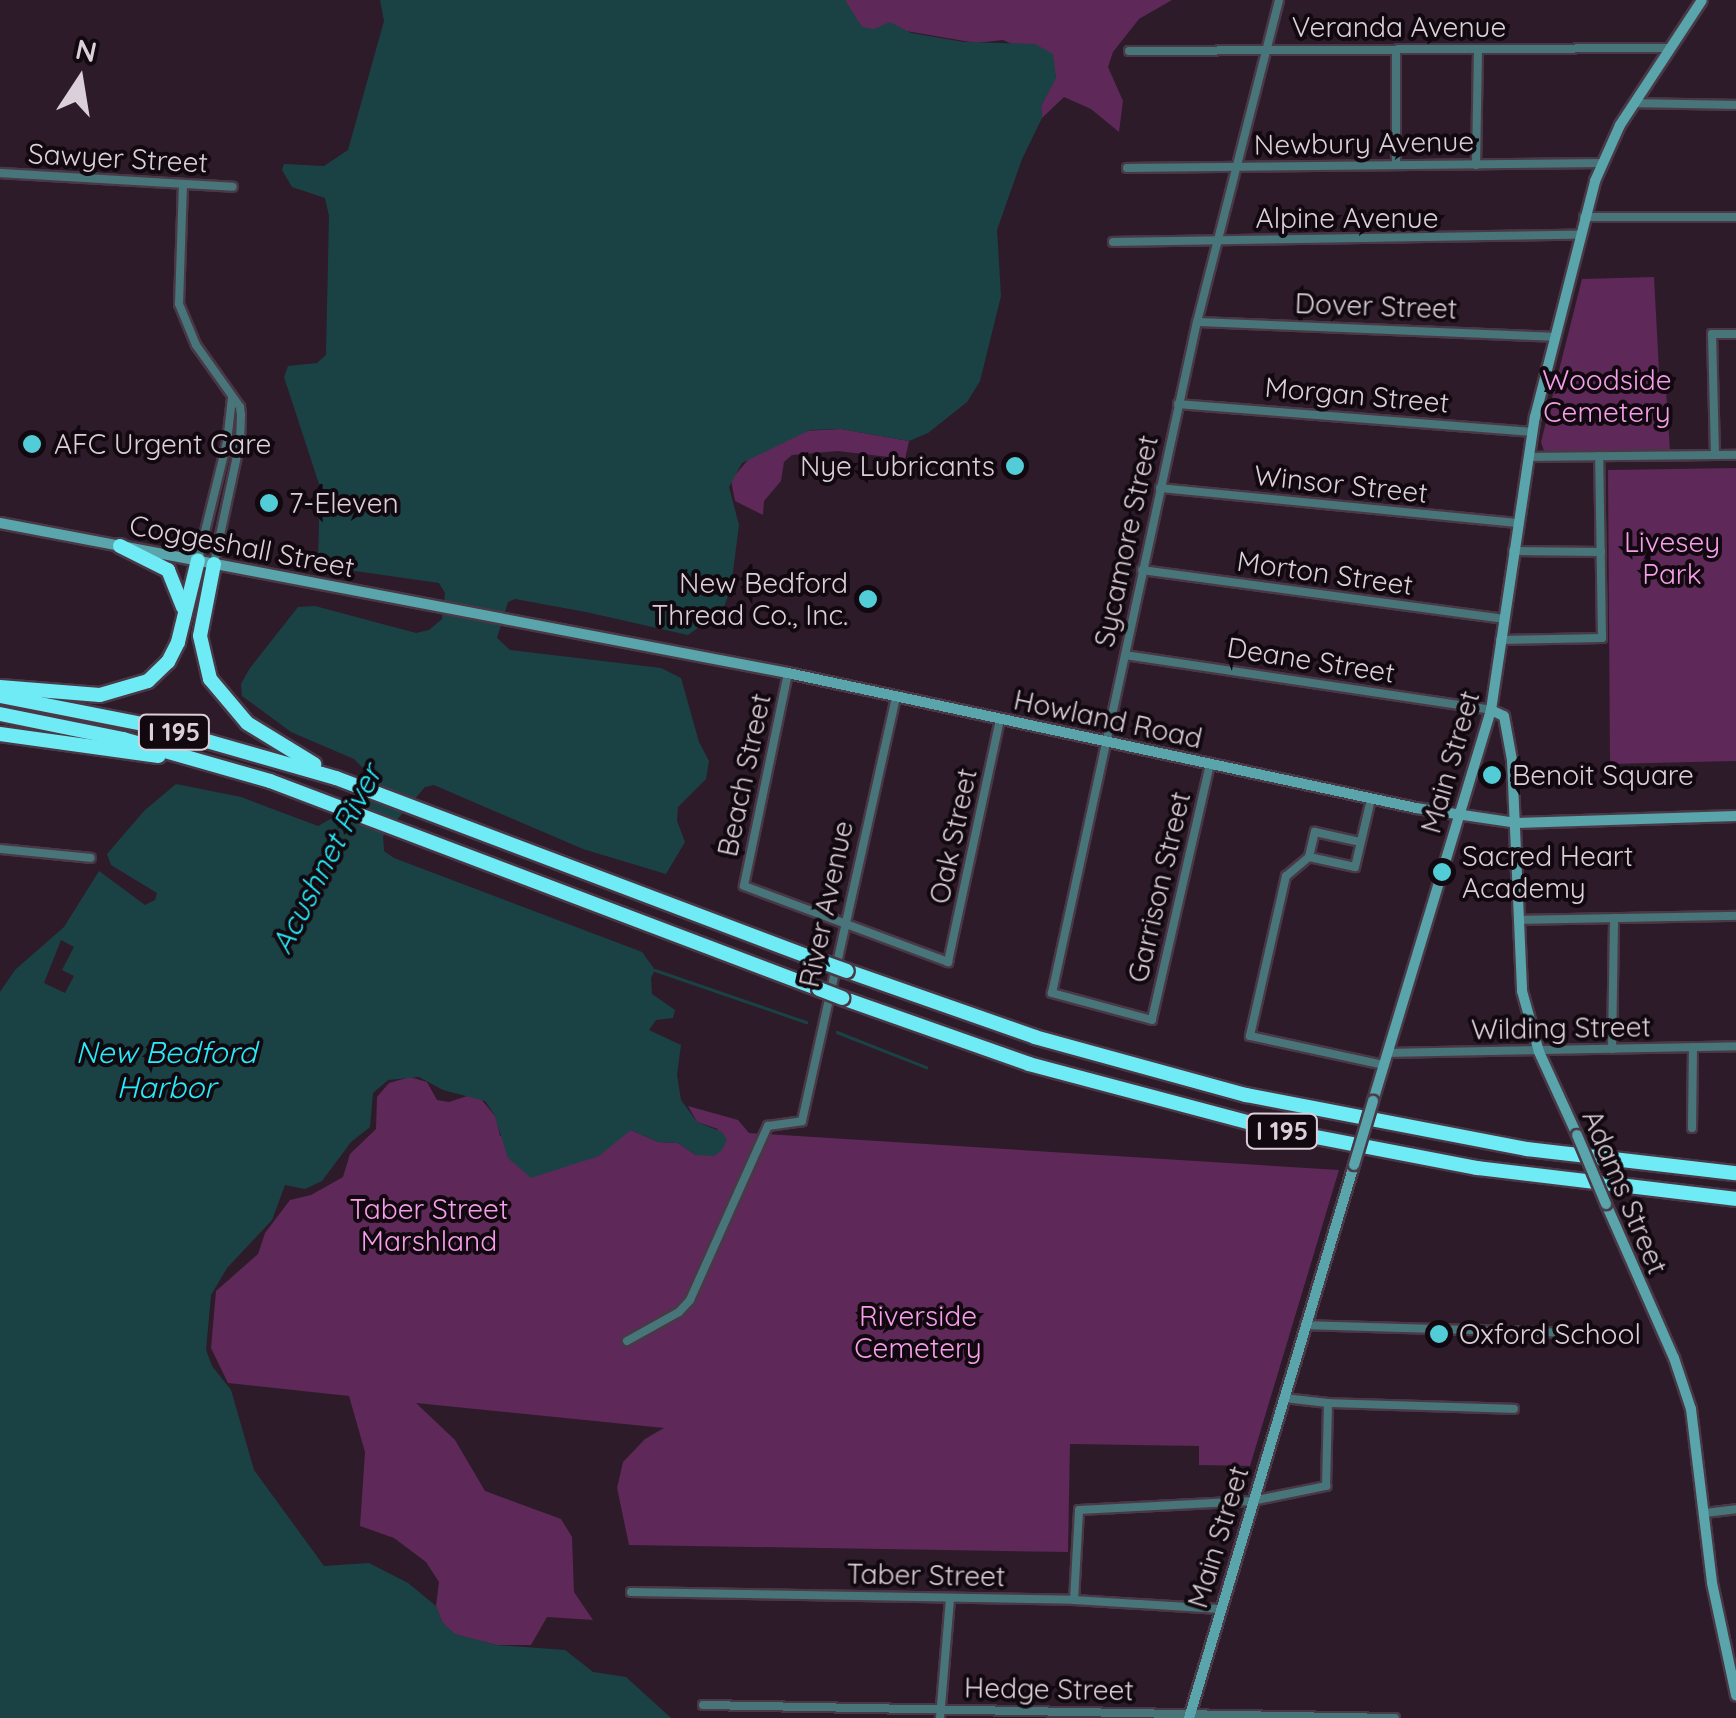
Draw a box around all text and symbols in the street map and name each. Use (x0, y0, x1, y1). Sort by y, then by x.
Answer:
street label: Veranda Avenue (1292, 10, 1506, 44)
north arrow (30, 30, 130, 130)
text: N (73, 31, 100, 69)
street label: Newbury Avenue (1254, 124, 1474, 162)
street label: Sawyer Street (27, 137, 209, 179)
street label: Alpine Avenue (1256, 201, 1438, 235)
street label: Dover Street (1294, 286, 1458, 326)
park label: Woodside Cemetery (1542, 363, 1672, 429)
street label: Morgan Street (1263, 370, 1451, 420)
place label: AFC Urgent Care (54, 427, 271, 461)
marker: AFC Urgent Care (19, 431, 45, 457)
street label: Sycamore Street (1087, 432, 1165, 650)
place label: Nye Lubricants (800, 449, 995, 483)
marker: Nye Lubricants (1004, 455, 1026, 477)
street label: Winsor Street (1253, 458, 1429, 510)
place label: 7-Eleven (289, 486, 399, 520)
marker: 7-Eleven (258, 492, 280, 514)
street label: Coggeshall Street (127, 508, 357, 584)
park label: Livesey Park (1624, 525, 1720, 591)
street label: Morton Street (1235, 544, 1415, 602)
place label: New Bedford Thread Co., Inc. (651, 566, 848, 632)
marker: New Bedford Thread Co., Inc. (857, 588, 879, 610)
street label: Deane Street (1225, 630, 1397, 690)
street label: Howland Road (1011, 683, 1205, 755)
street label: Main Street (1414, 687, 1486, 837)
street label: Beach Street (710, 690, 778, 860)
road number: I 195 (136, 712, 212, 752)
place label: Benoit Square (1512, 758, 1694, 792)
water label: Acushnet River (263, 759, 389, 959)
marker: Benoit Square (1481, 764, 1503, 786)
street label: Oak Street (922, 765, 984, 907)
street label: Garrison Street (1121, 788, 1197, 986)
street label: River Avenue (792, 818, 860, 990)
place label: Sacred Heart Academy (1462, 839, 1633, 905)
marker: Sacred Heart Academy (1431, 861, 1453, 883)
street label: Wilding Street (1471, 1010, 1651, 1046)
water label: New Bedford Harbor (75, 1034, 257, 1104)
street label: Adams Street (1575, 1105, 1675, 1279)
road number: I 195 (1244, 1111, 1320, 1151)
park label: Taber Street Marshland (350, 1192, 508, 1258)
park label: Riverside Cemetery (854, 1299, 982, 1365)
place label: Oxford School (1459, 1317, 1641, 1351)
marker: Oxford School (1428, 1323, 1450, 1345)
street label: Main Street (1181, 1462, 1255, 1612)
street label: Taber Street (846, 1557, 1006, 1593)
street label: Hedge Street (964, 1671, 1134, 1707)

